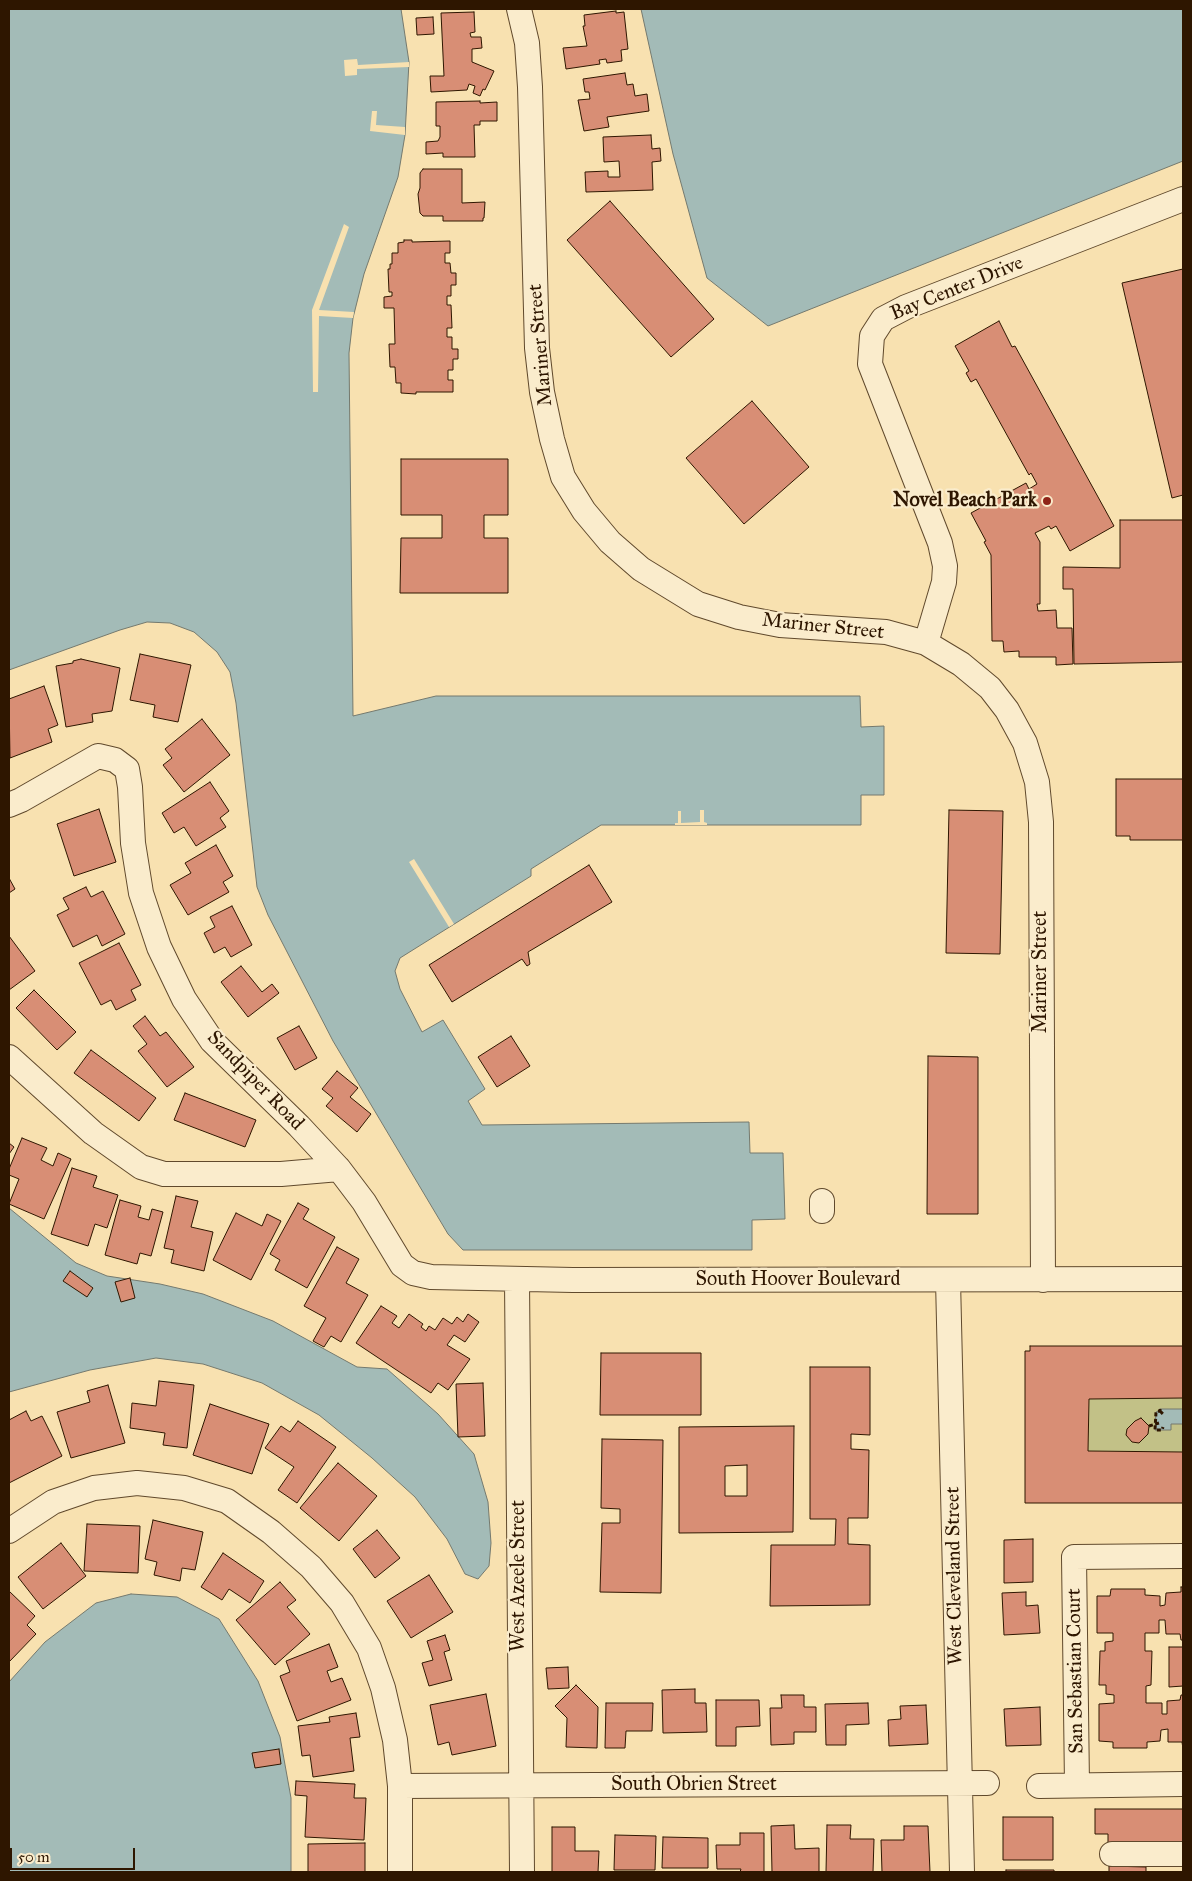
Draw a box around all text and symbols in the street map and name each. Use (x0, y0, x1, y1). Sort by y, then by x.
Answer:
street label: Bay Center Drive (887, 251, 1027, 327)
street label: Mariner Street (524, 283, 558, 407)
place label: Novel Beach Park (893, 489, 1037, 513)
marker: Novel Beach Park (1041, 495, 1053, 507)
street label: Mariner Street (761, 609, 885, 645)
street label: Mariner Street (1029, 911, 1053, 1033)
street label: Sandpiper Road (202, 1026, 308, 1136)
street label: South Hoover Boulevard (696, 1268, 900, 1292)
street label: West Cleveland Street (941, 1486, 969, 1666)
street label: West Azeele Street (507, 1500, 531, 1652)
street label: San Sebastian Court (1063, 1588, 1089, 1754)
street label: South Obrien Street (611, 1773, 777, 1797)
scale bar (12, 1838, 138, 1870)
text: 50 m (18, 1848, 50, 1866)

